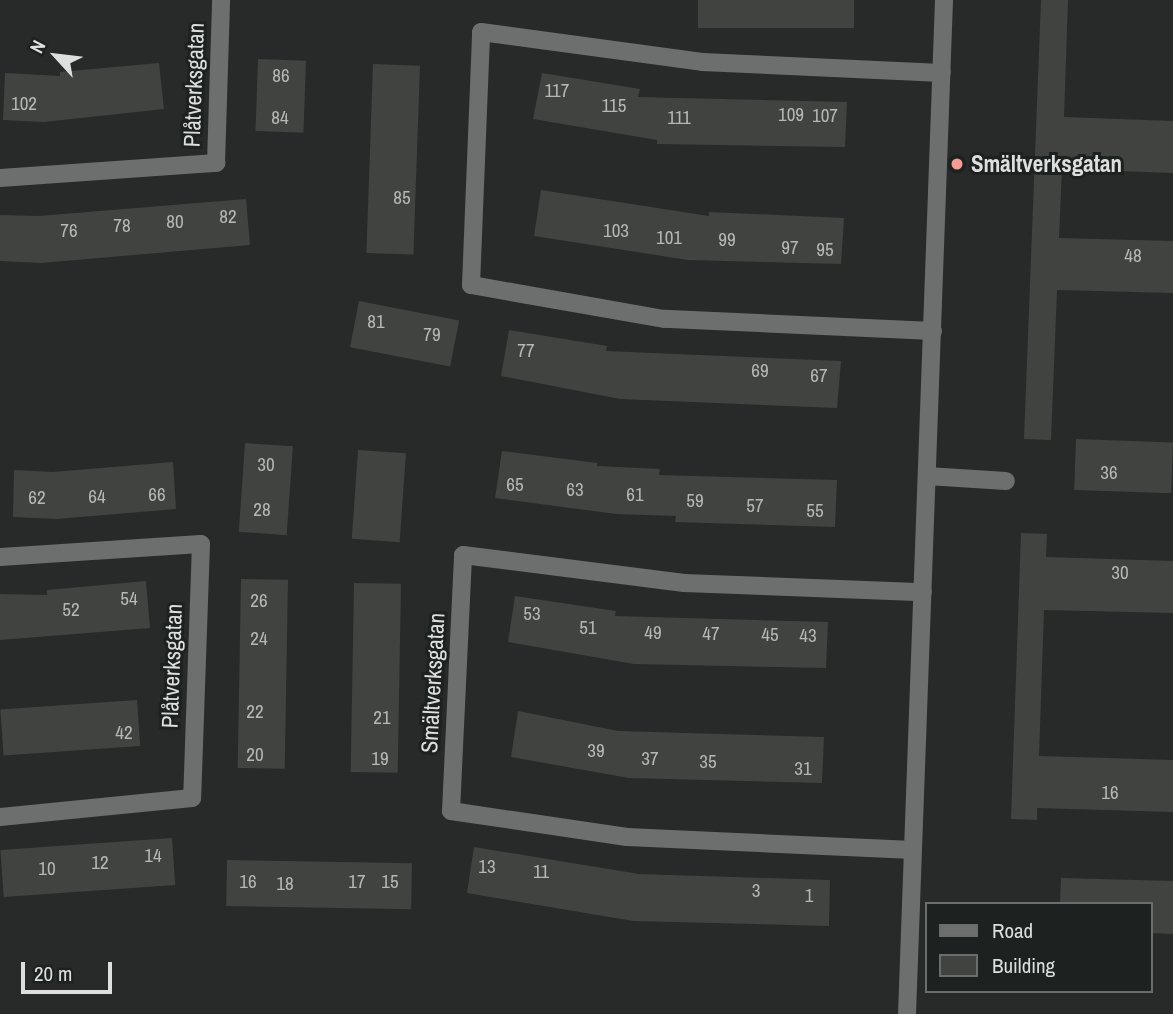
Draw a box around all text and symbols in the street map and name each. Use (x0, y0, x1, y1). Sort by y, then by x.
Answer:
north arrow (21, 21, 91, 91)
street label: Plåtverksgatan (178, 22, 210, 148)
text: N (23, 36, 51, 57)
house number: 86 (272, 65, 290, 87)
house number: 117 (545, 80, 569, 102)
house number: 102 (11, 93, 37, 115)
house number: 115 (602, 95, 626, 117)
house number: 109 (778, 104, 804, 126)
house number: 107 (812, 105, 838, 127)
house number: 84 (271, 107, 289, 129)
house number: 111 (667, 107, 691, 129)
place label: Smältverksgatan (971, 150, 1122, 178)
marker: Smältverksgatan (949, 156, 965, 172)
house number: 85 (393, 187, 411, 209)
house number: 82 (219, 206, 237, 228)
house number: 80 (166, 211, 184, 233)
house number: 78 (113, 215, 131, 237)
house number: 76 (60, 220, 78, 242)
house number: 103 (603, 220, 629, 242)
house number: 101 (656, 227, 682, 249)
house number: 99 (718, 229, 736, 251)
house number: 97 (781, 237, 799, 259)
house number: 95 (816, 239, 834, 261)
house number: 48 (1124, 245, 1142, 267)
house number: 81 (367, 311, 385, 333)
house number: 79 (423, 324, 441, 346)
house number: 77 (517, 340, 535, 362)
house number: 69 (751, 360, 769, 382)
house number: 67 (810, 365, 828, 387)
house number: 30 (257, 454, 275, 476)
house number: 36 (1100, 462, 1118, 484)
house number: 65 (506, 474, 524, 496)
house number: 63 (566, 479, 584, 501)
house number: 66 (148, 484, 166, 506)
house number: 61 (626, 484, 644, 506)
house number: 64 (88, 486, 106, 508)
house number: 62 (28, 487, 46, 509)
house number: 59 (686, 490, 704, 512)
house number: 57 (746, 495, 764, 517)
house number: 28 (253, 499, 271, 521)
house number: 55 (806, 500, 824, 522)
house number: 30 (1111, 562, 1129, 584)
house number: 54 (120, 588, 138, 610)
house number: 26 (250, 590, 268, 612)
house number: 52 (62, 599, 80, 621)
street label: Plåtverksgatan (156, 603, 188, 729)
house number: 53 (523, 603, 541, 625)
street label: Smältverksgatan (416, 612, 450, 754)
house number: 51 (579, 617, 597, 639)
house number: 49 (644, 622, 662, 644)
house number: 47 (702, 623, 720, 645)
house number: 45 (761, 624, 779, 646)
house number: 43 (799, 625, 817, 647)
house number: 24 (250, 628, 268, 650)
house number: 22 (246, 701, 264, 723)
house number: 21 (373, 707, 391, 729)
house number: 42 (115, 722, 133, 744)
house number: 39 (587, 740, 605, 762)
house number: 20 (246, 744, 264, 766)
house number: 19 (371, 748, 389, 770)
house number: 37 (641, 748, 659, 770)
house number: 35 (699, 751, 717, 773)
house number: 31 (794, 758, 812, 780)
house number: 16 (1101, 782, 1119, 804)
house number: 14 (144, 845, 162, 867)
house number: 12 (91, 852, 109, 874)
house number: 13 (478, 856, 496, 878)
house number: 10 (38, 858, 56, 880)
house number: 11 (533, 861, 549, 883)
house number: 16 (239, 871, 257, 893)
house number: 17 (348, 871, 366, 893)
house number: 15 (381, 871, 399, 893)
house number: 18 (276, 873, 294, 895)
house number: 3 (752, 880, 760, 902)
house number: 1 (805, 885, 813, 907)
legend (925, 902, 1152, 993)
text: Road (992, 916, 1033, 945)
scale bar (24, 948, 116, 992)
text: Building (992, 951, 1055, 980)
text: 20 m (34, 959, 72, 988)

